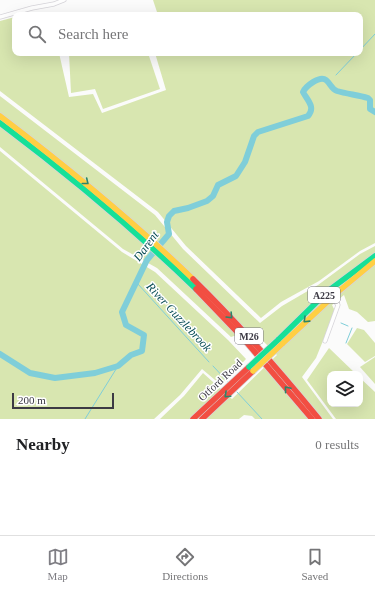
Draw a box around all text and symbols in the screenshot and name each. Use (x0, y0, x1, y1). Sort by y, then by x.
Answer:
search box (12, 12, 363, 56)
icon: search (26, 23, 48, 45)
text: Search here (58, 26, 128, 42)
one-way arrow (82, 178, 89, 185)
water label: Darent (130, 228, 162, 264)
water label: River Guzzlebrook (143, 279, 215, 355)
road number: A225 (308, 287, 340, 303)
one-way arrow (225, 311, 232, 319)
one-way arrow (303, 315, 311, 323)
road number: M26 (235, 328, 263, 344)
street label: Otford Road (196, 356, 245, 403)
map controls (327, 371, 363, 407)
button: layers (327, 371, 363, 407)
one-way arrow (285, 386, 292, 393)
one-way arrow (224, 390, 232, 398)
scale bar (12, 391, 114, 410)
text: 200 m (18, 394, 46, 406)
text: Nearby (16, 435, 70, 454)
text: 0 results (315, 437, 359, 452)
tab: Map (47, 546, 69, 582)
tab: Directions (162, 546, 208, 582)
tab: Saved (301, 546, 328, 582)

